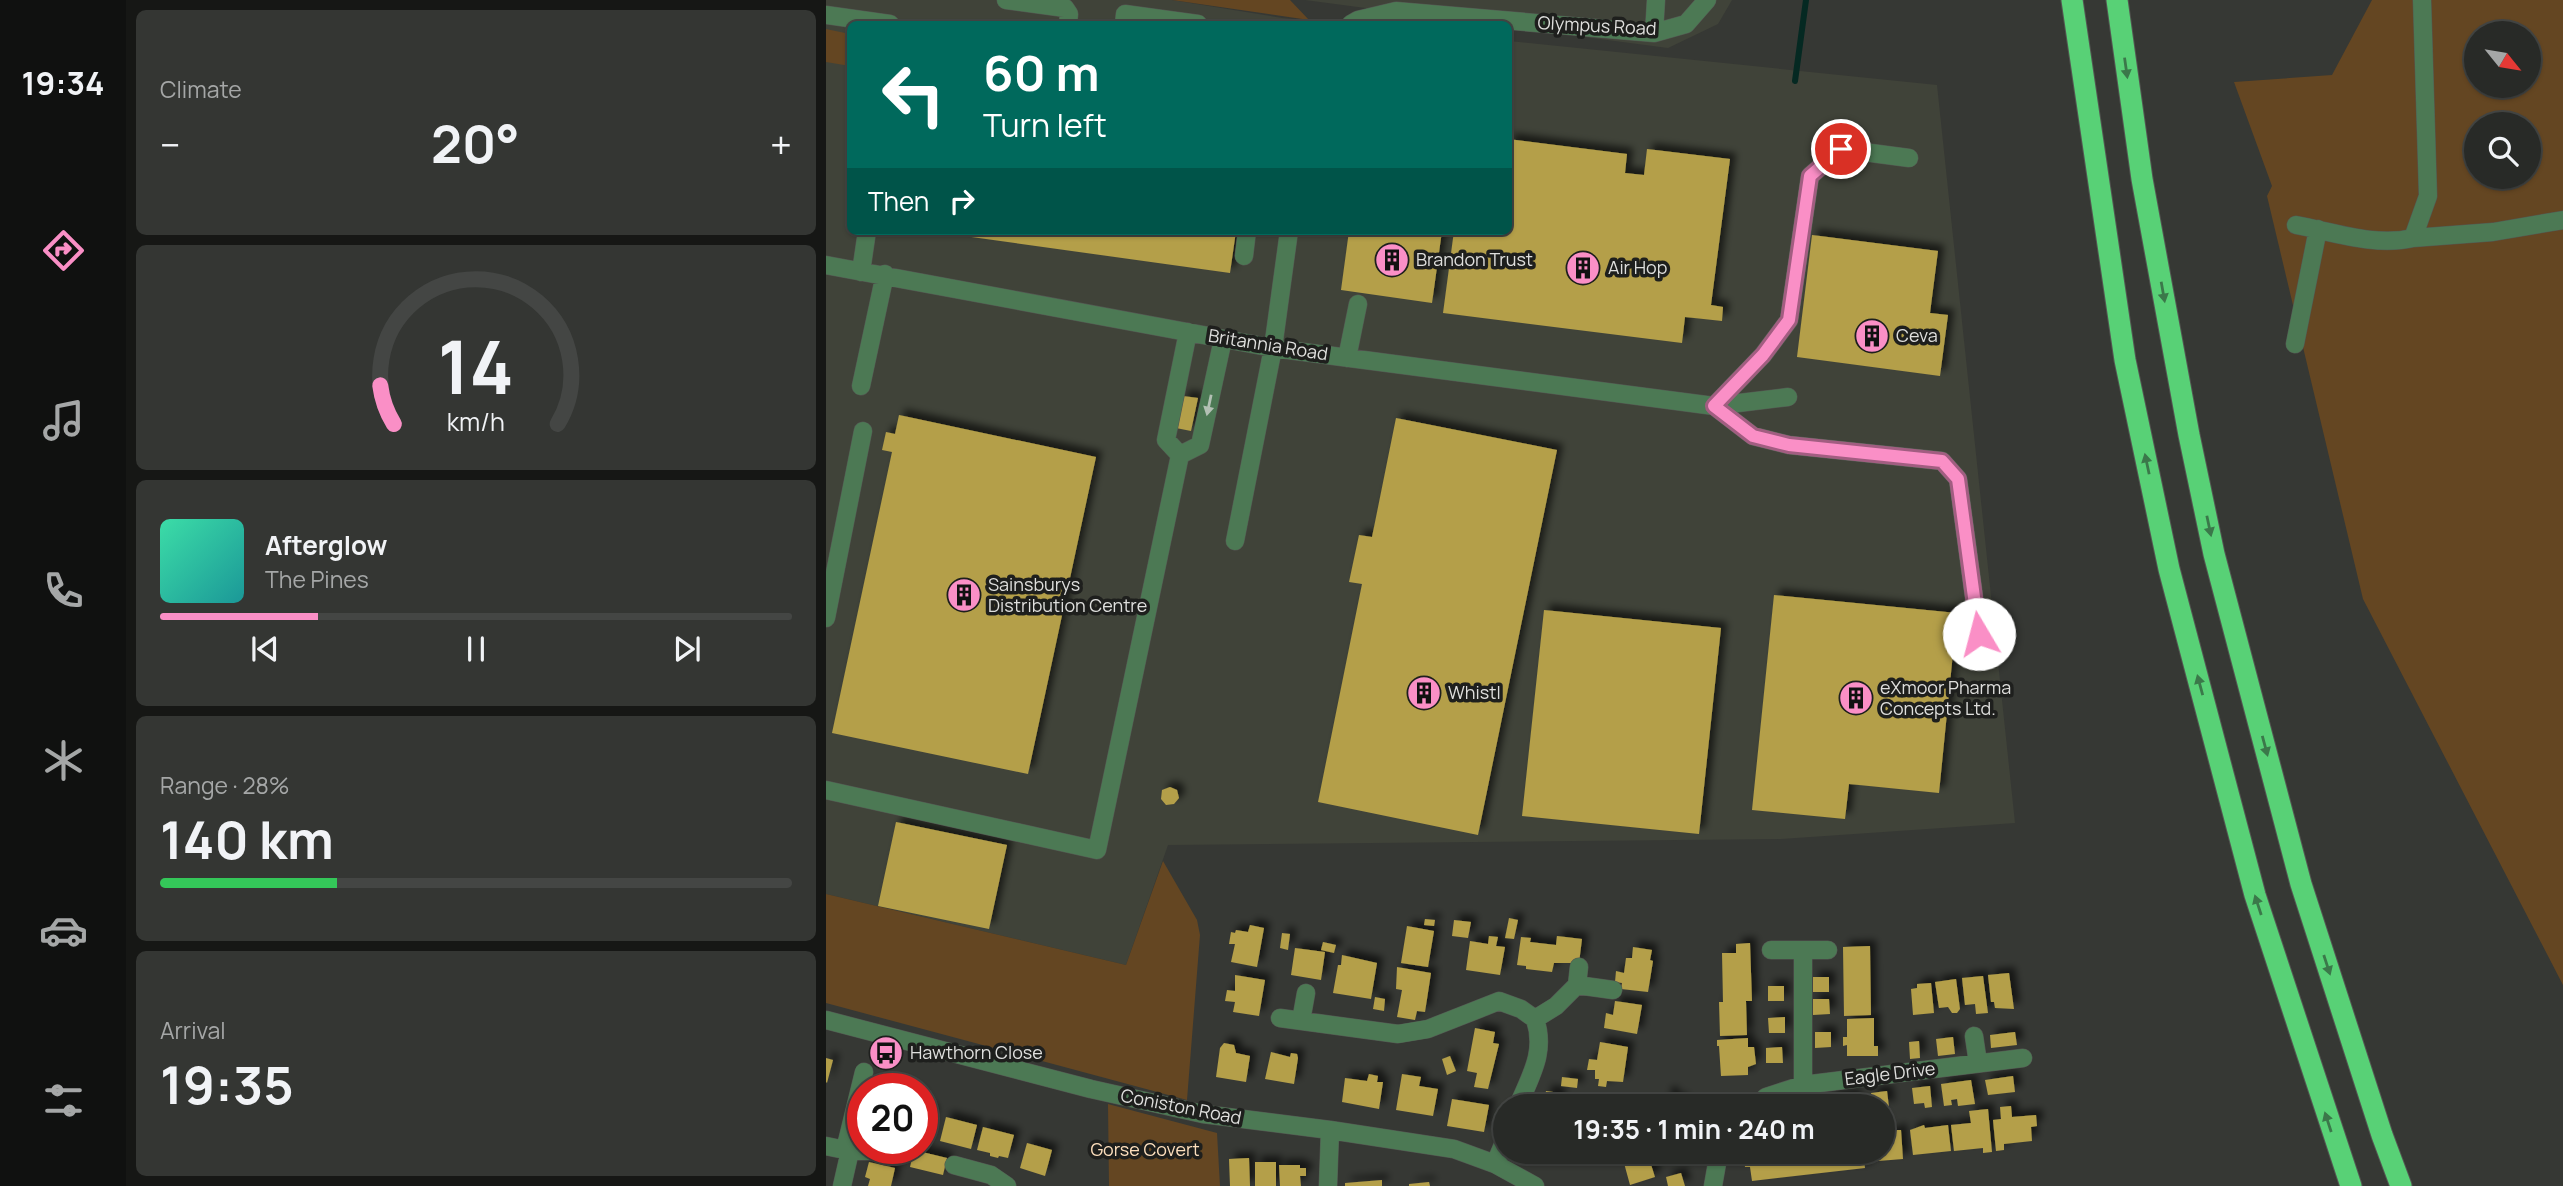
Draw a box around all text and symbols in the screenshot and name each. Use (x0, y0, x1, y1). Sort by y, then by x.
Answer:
street label: Olympus Road (1537, 10, 1657, 40)
north arrow (2464, 21, 2541, 98)
map controls (2464, 21, 2541, 189)
text: 60 m (983, 39, 1100, 106)
icon: left (868, 49, 959, 140)
one-way arrow (2121, 57, 2132, 79)
text: 19:34 (22, 61, 104, 105)
text: Climate (160, 73, 242, 105)
text: Turn left (983, 103, 1107, 147)
text: 20° (431, 108, 520, 179)
button: search (2464, 112, 2541, 189)
text: − (160, 118, 181, 170)
text: + (770, 118, 792, 170)
pin (1811, 119, 1871, 179)
icon: arrive (1822, 130, 1860, 168)
icon: right (943, 182, 981, 220)
text: Then (868, 183, 929, 219)
icon: directions (39, 226, 88, 275)
building icon: Brandon Trust (1373, 241, 1411, 279)
place label: Brandon Trust (1416, 247, 1533, 271)
building icon: Air Hop (1564, 249, 1602, 287)
place label: Air Hop (1608, 255, 1667, 279)
one-way arrow (2158, 281, 2169, 303)
text: 14 (438, 316, 514, 416)
building icon: Ceva (1853, 317, 1891, 355)
street label: Britannia Road (1207, 323, 1330, 365)
place label: Ceva (1896, 323, 1938, 347)
one-way arrow (1203, 394, 1214, 416)
icon: music (39, 396, 88, 445)
text: km/h (447, 404, 505, 439)
one-way arrow (2141, 453, 2152, 475)
one-way arrow (2203, 515, 2214, 537)
text: Afterglow (265, 527, 387, 563)
text: The Pines (265, 563, 369, 595)
icon: phone (39, 566, 88, 615)
place label: Sainsburys Distribution Centre (988, 572, 1147, 617)
building icon: Sainsburys Distribution Centre (945, 576, 983, 614)
position arrow (1942, 597, 2016, 671)
icon: previous (246, 630, 284, 668)
icon: pause (457, 630, 495, 668)
icon: next (668, 630, 706, 668)
building icon: Whistl (1405, 674, 1443, 712)
one-way arrow (2194, 674, 2205, 696)
place label: eXmoor Pharma Concepts Ltd. (1880, 675, 2011, 720)
building icon: eXmoor Pharma Concepts Ltd. (1837, 679, 1875, 717)
place label: Whistl (1448, 680, 1501, 704)
one-way arrow (2260, 735, 2271, 757)
icon: climate (39, 736, 88, 785)
text: Range · 28% (160, 769, 290, 801)
text: 140 km (160, 804, 334, 875)
one-way arrow (2253, 894, 2263, 915)
icon: car (39, 906, 88, 955)
one-way arrow (2322, 955, 2333, 976)
text: Arrival (160, 1014, 226, 1046)
bus stop icon: Hawthorn Close (867, 1034, 905, 1072)
place label: Hawthorn Close (910, 1040, 1043, 1064)
text: 19:35 (160, 1049, 294, 1120)
street label: Eagle Drive (1843, 1056, 1937, 1090)
speed limit sign: 20 (847, 1073, 938, 1164)
icon: filters (39, 1076, 88, 1125)
street label: Coniston Road (1119, 1083, 1244, 1129)
text: 19:35 · 1 min · 240 m (1573, 1111, 1815, 1147)
one-way arrow (2323, 1111, 2333, 1132)
park label: Gorse Covert (1090, 1137, 1200, 1161)

